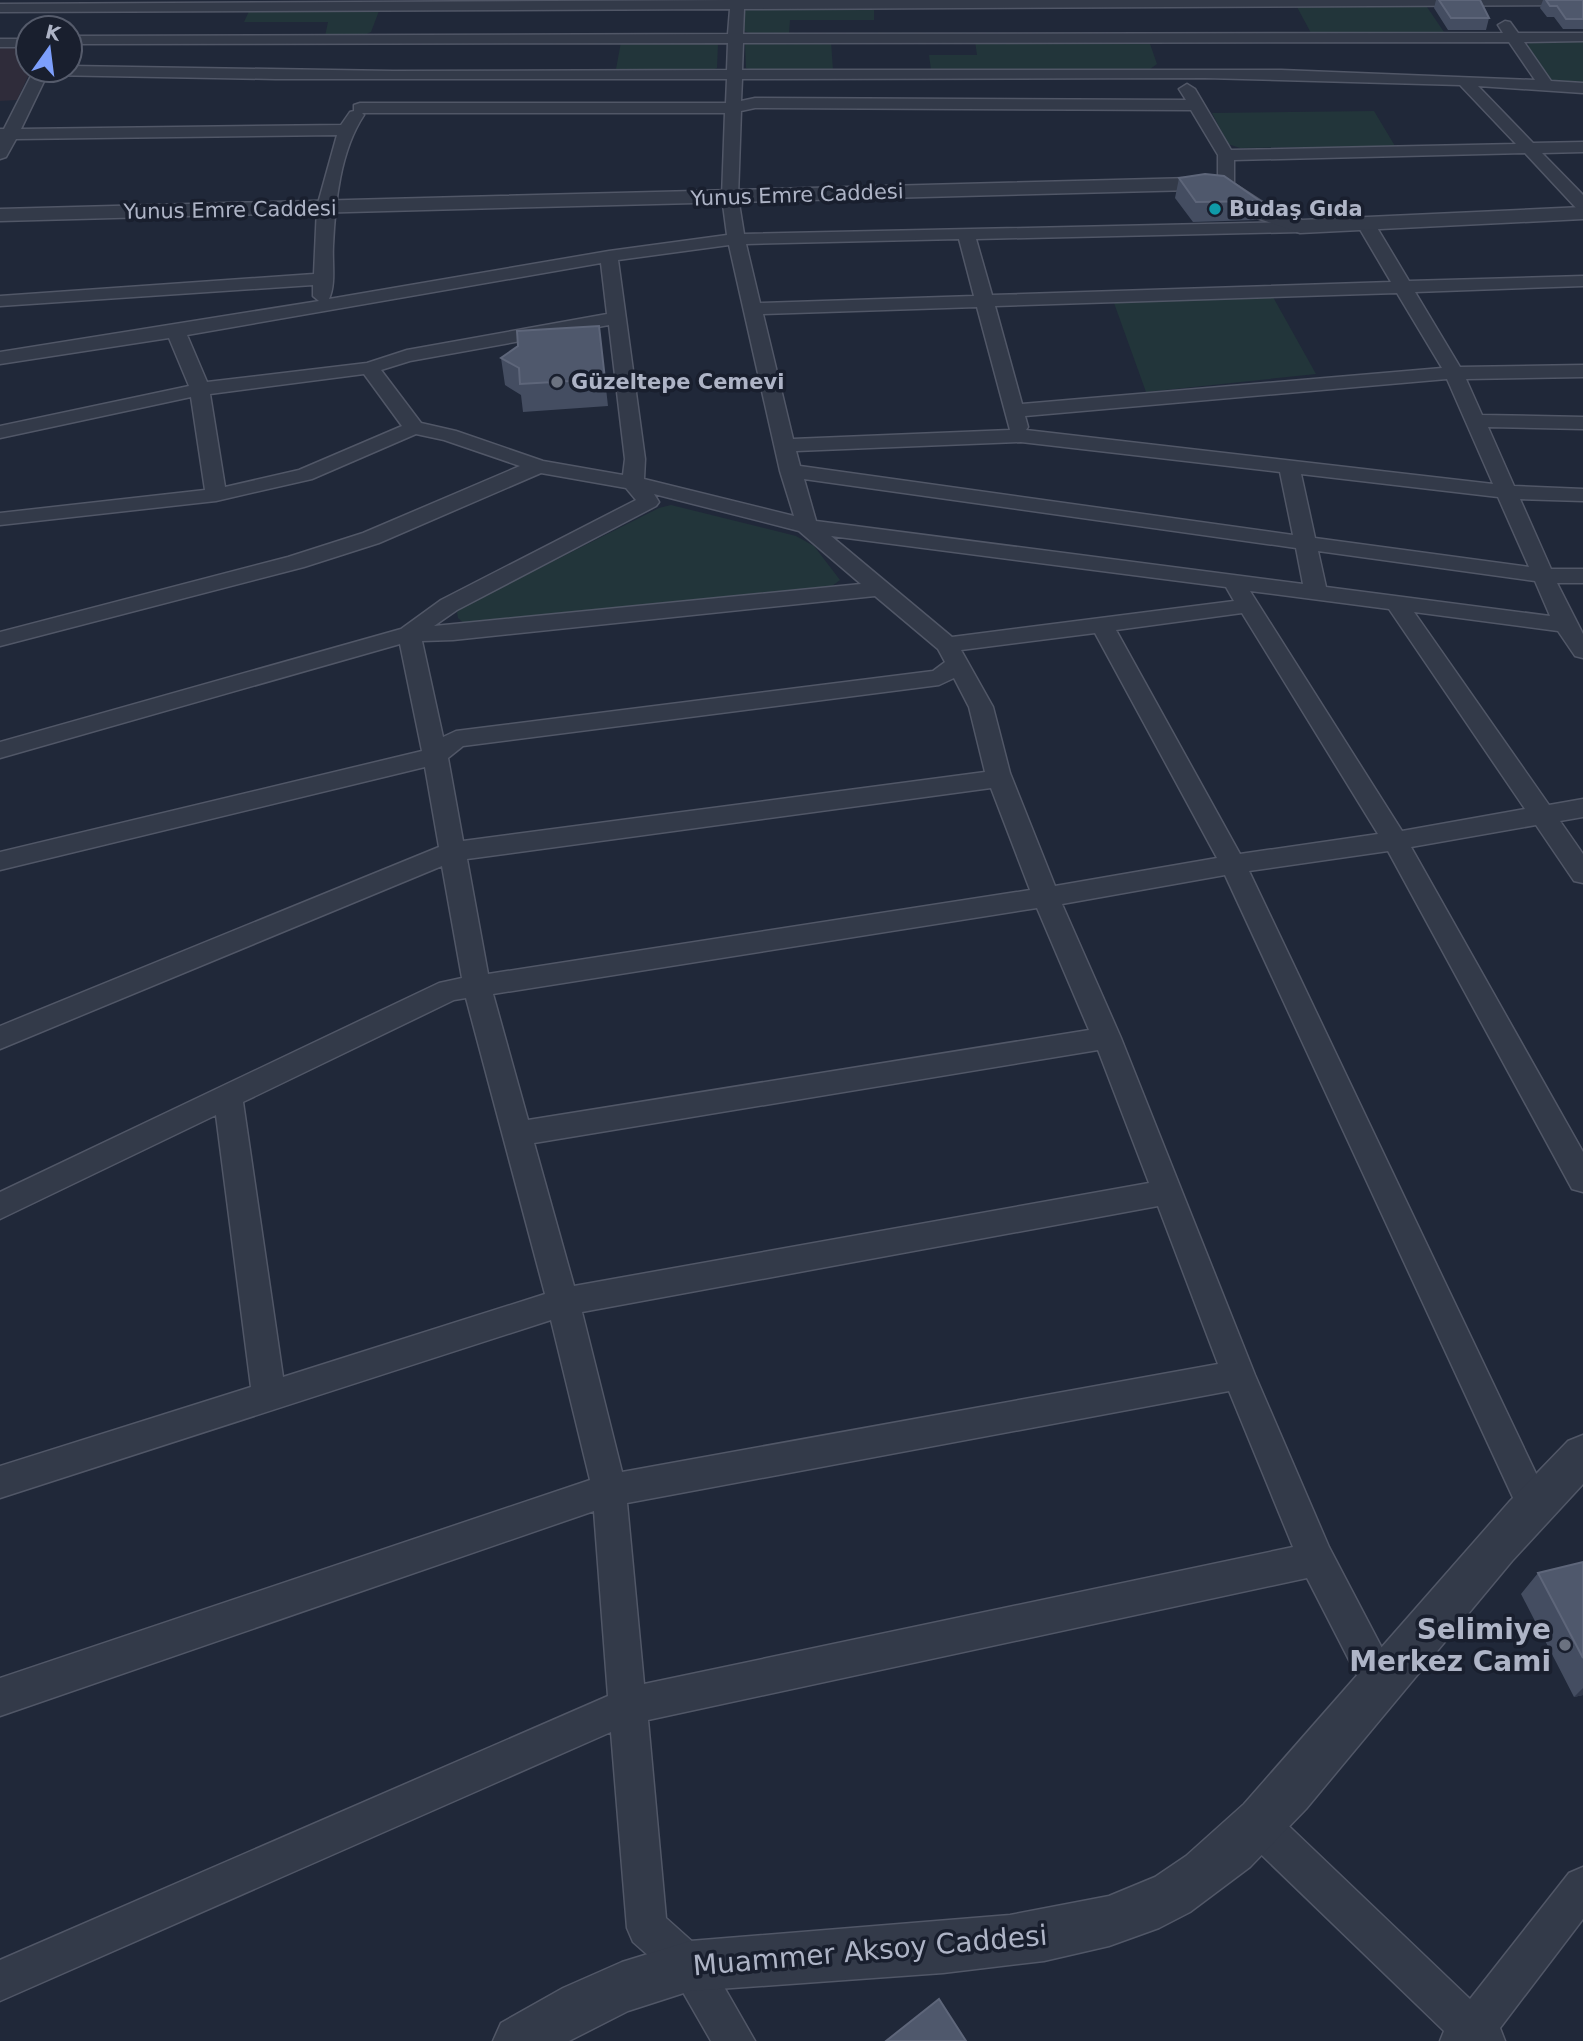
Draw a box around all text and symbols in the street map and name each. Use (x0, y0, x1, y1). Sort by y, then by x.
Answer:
north arrow (14, 14, 84, 84)
text: K (43, 20, 64, 45)
street label: Yunus Emre Caddesi (689, 179, 904, 211)
street label: Yunus Emre Caddesi (122, 196, 337, 224)
place label: Budaş Gıda (1229, 197, 1363, 221)
marker: Budaş Gıda (1207, 201, 1223, 217)
place label: Güzeltepe Cemevi (571, 370, 784, 394)
marker: Güzeltepe Cemevi (549, 374, 565, 390)
place label: Selimiye Merkez Cami (1349, 1613, 1551, 1678)
marker: Selimiye Merkez Cami (1557, 1637, 1573, 1653)
street label: Muammer Aksoy Caddesi (691, 1919, 1049, 1982)

